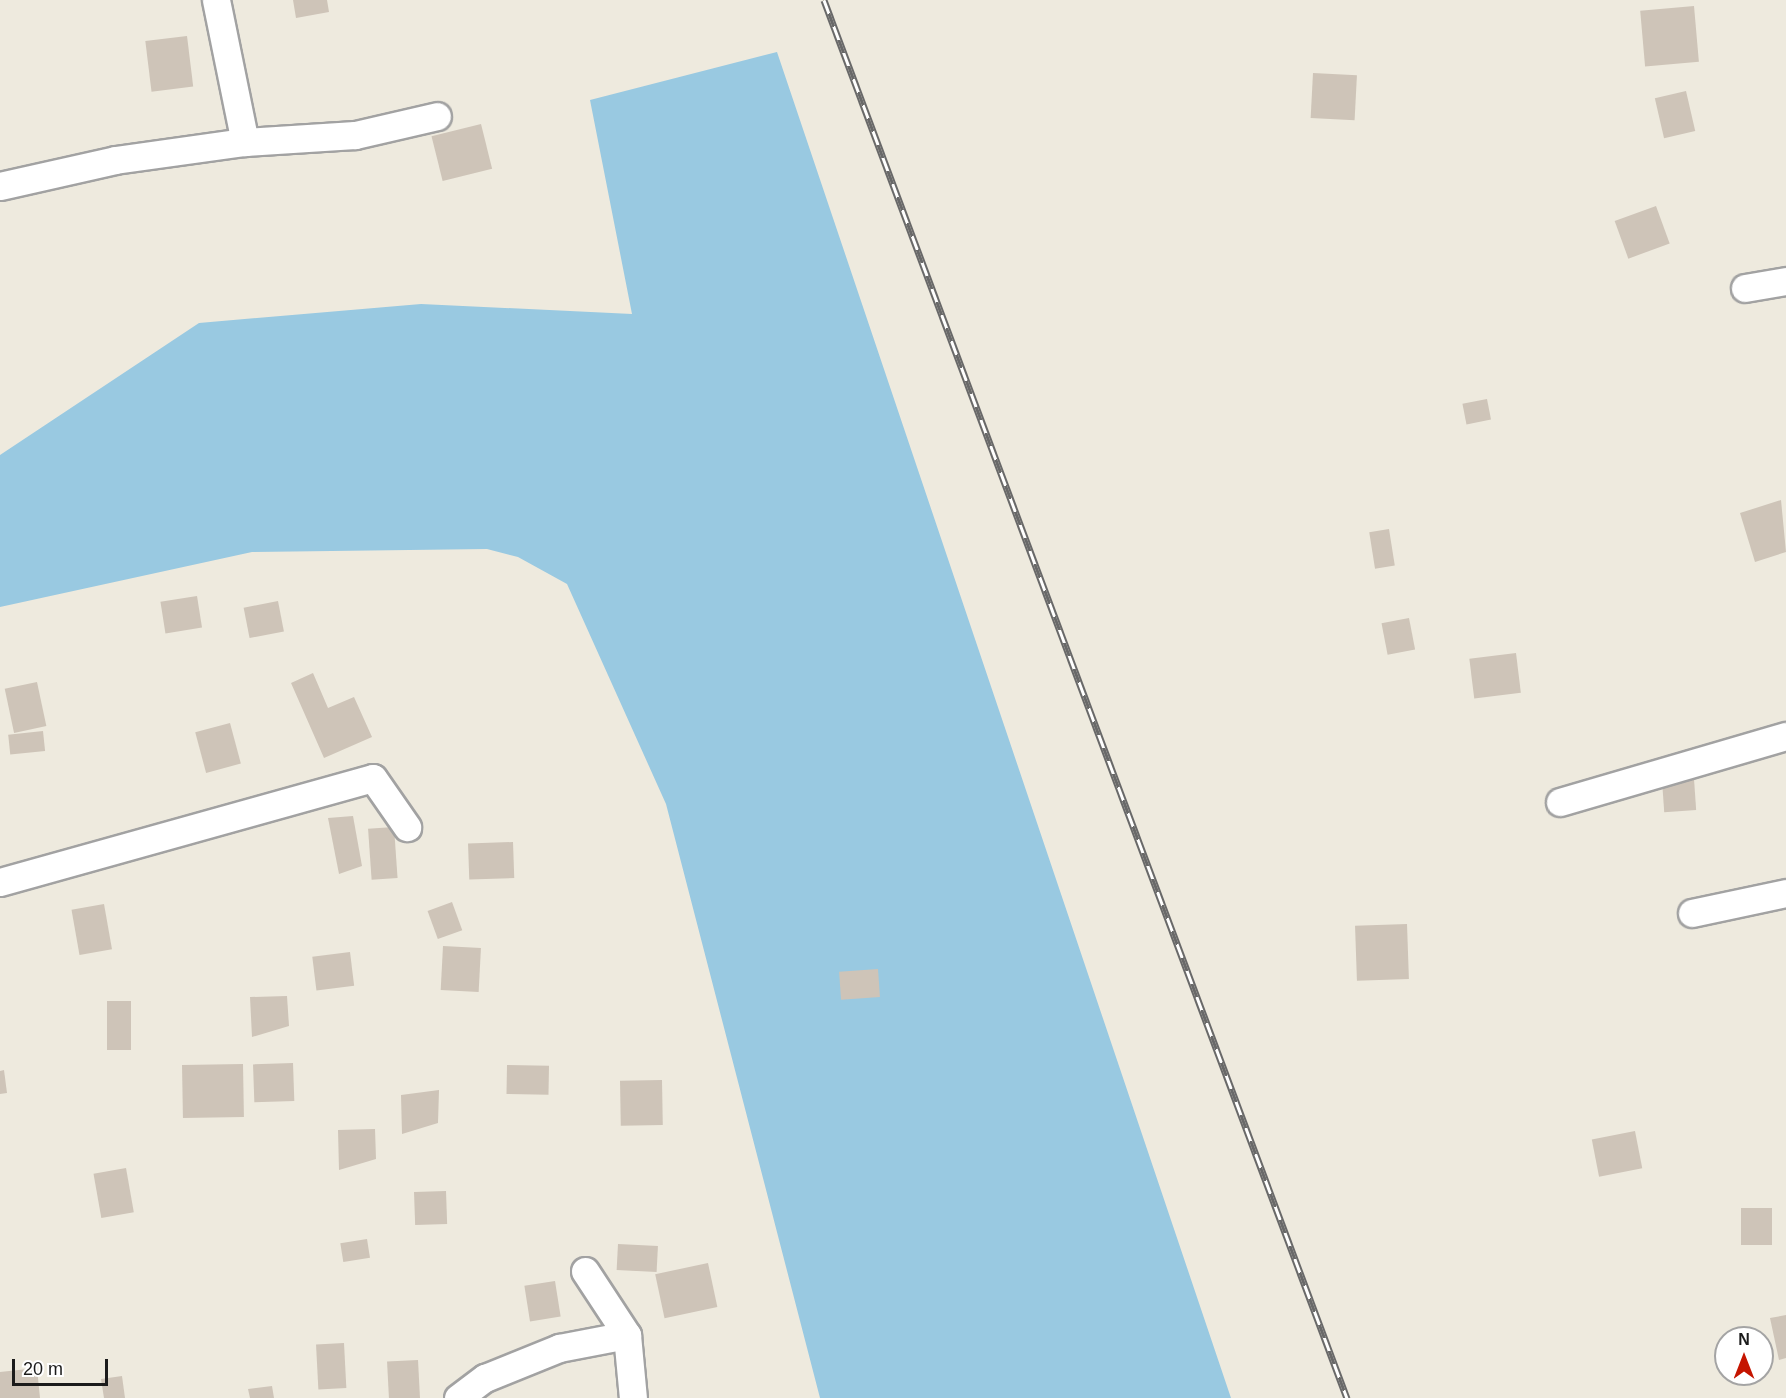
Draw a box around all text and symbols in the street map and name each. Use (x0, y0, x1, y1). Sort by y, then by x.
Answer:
north arrow (1714, 1326, 1774, 1386)
text: N (1738, 1331, 1750, 1348)
scale bar (15, 1347, 111, 1385)
text: 20 m (23, 1359, 63, 1379)

